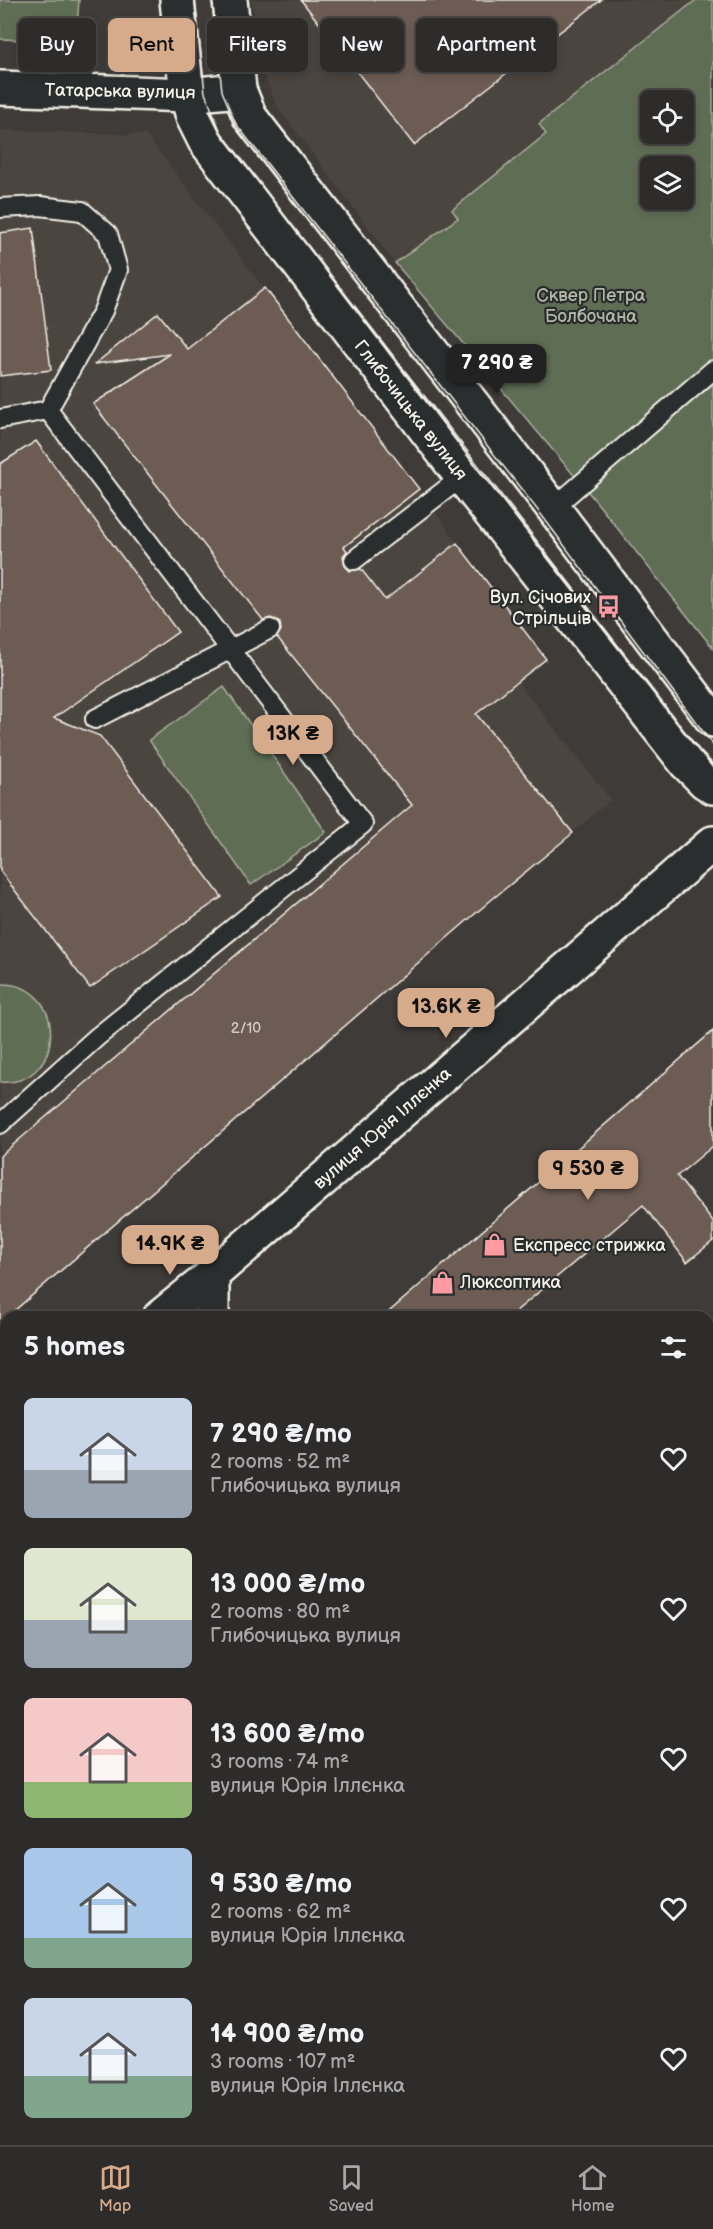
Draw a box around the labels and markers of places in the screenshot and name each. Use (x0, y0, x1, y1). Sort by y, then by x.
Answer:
pin: 7 290 ₴ (442, 344, 552, 395)
place label: Вул. Січових Стрільців (490, 587, 592, 629)
bus stop icon: Вул. Січових Стрільців (596, 594, 622, 620)
pin: 13K ₴ (251, 715, 335, 766)
pin: 13.6K ₴ (391, 988, 501, 1039)
pin: 9 530 ₴ (533, 1150, 643, 1201)
pin: 14.9K ₴ (115, 1225, 225, 1276)
shop icon: Експресс стрижка (482, 1232, 508, 1258)
place label: Експресс стрижка (513, 1235, 666, 1256)
shop icon: Люксоптика (429, 1269, 455, 1295)
place label: Люксоптика (459, 1272, 561, 1293)

